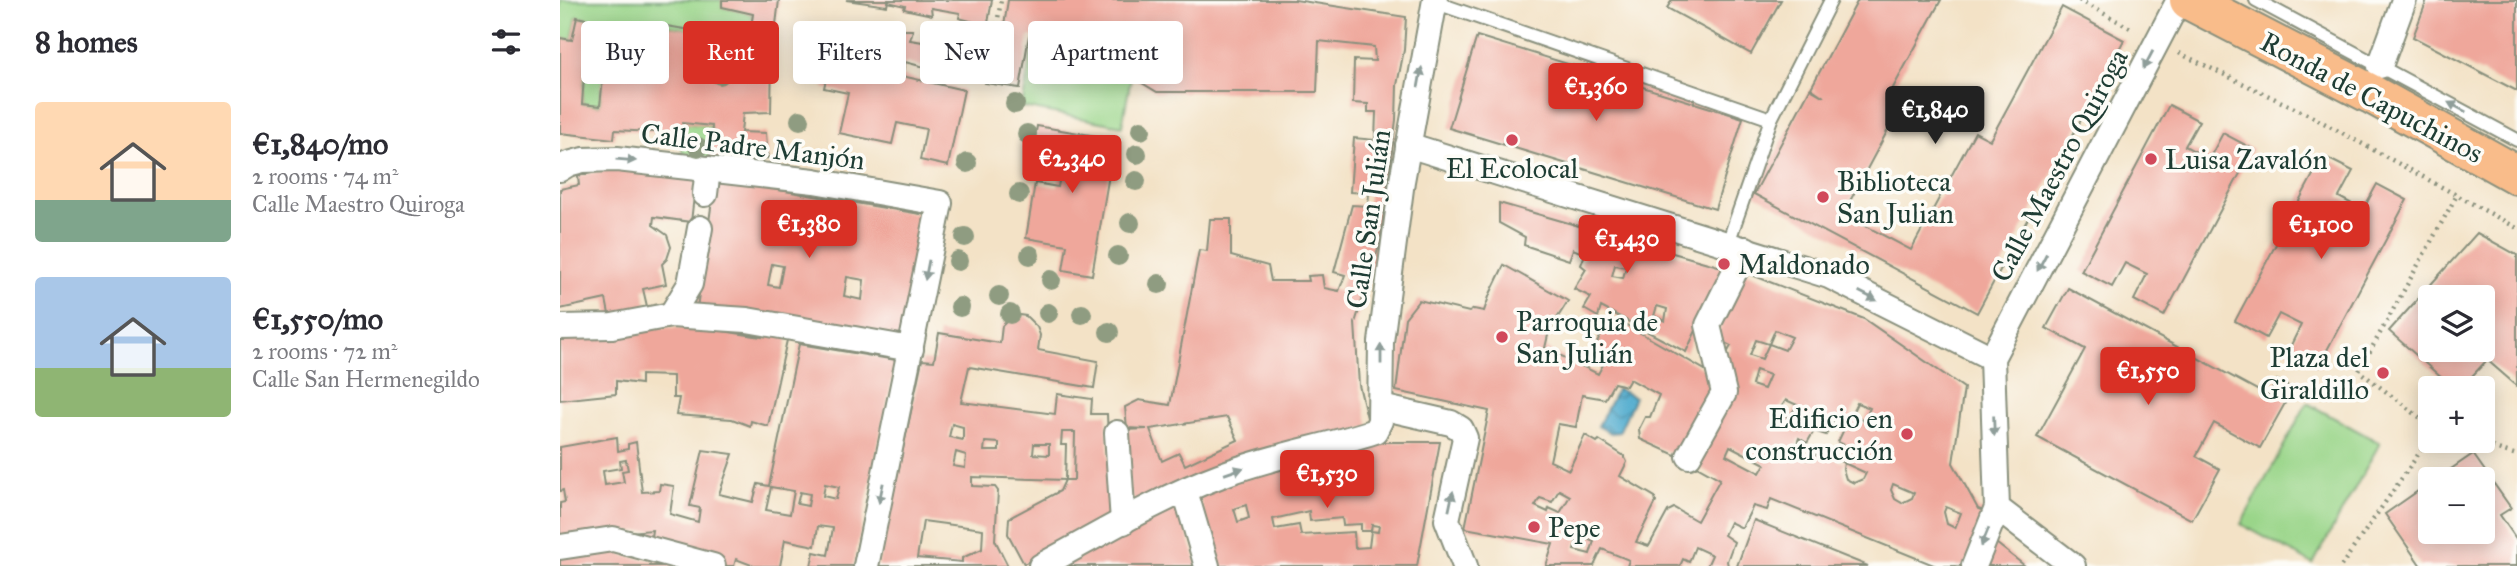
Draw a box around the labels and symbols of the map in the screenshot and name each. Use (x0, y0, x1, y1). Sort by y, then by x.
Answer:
street label: Ronda de Capuchinos (2254, 24, 2489, 171)
street label: Calle Maestro Quiroga (1983, 43, 2136, 288)
one-way arrow (2142, 51, 2154, 71)
pin: €1,360 (1539, 64, 1653, 123)
one-way arrow (1415, 66, 1426, 88)
pin: €1,840 (1878, 86, 1992, 146)
one-way arrow (2447, 102, 2467, 113)
street label: Calle Padre Manjón (639, 115, 867, 178)
street label: Calle San Julián (1339, 127, 1398, 311)
marker: El Ecolocal (1504, 132, 1520, 148)
pin: €2,340 (1015, 136, 1129, 195)
place label: Luisa Zavalón (2165, 142, 2328, 177)
place label: El Ecolocal (1446, 151, 1579, 186)
marker: Luisa Zavalón (2143, 151, 2159, 167)
one-way arrow (615, 155, 637, 166)
place label: Biblioteca San Julian (1837, 164, 1954, 231)
marker: Biblioteca San Julian (1815, 189, 1831, 205)
pin: €1,380 (752, 201, 866, 260)
pin: €1,100 (2264, 202, 2378, 261)
pin: €1,430 (1570, 216, 1684, 275)
place label: Maldonado (1738, 247, 1870, 282)
one-way arrow (2037, 252, 2048, 272)
marker: Maldonado (1716, 256, 1732, 272)
one-way arrow (921, 259, 932, 281)
one-way arrow (1858, 290, 1878, 301)
place label: Parroquia de San Julián (1516, 304, 1658, 371)
marker: Parroquia de San Julián (1494, 329, 1510, 345)
place label: Plaza del Giraldillo (2260, 340, 2369, 407)
one-way arrow (1375, 342, 1387, 364)
pin: €1,550 (2091, 348, 2205, 407)
marker: Plaza del Giraldillo (2375, 365, 2391, 381)
place label: Edificio en construcción (1745, 401, 1893, 468)
one-way arrow (1989, 415, 2000, 437)
marker: Edificio en construcción (1899, 426, 1915, 442)
pin: €1,530 (1270, 450, 1384, 510)
one-way arrow (1223, 465, 1244, 476)
one-way arrow (876, 482, 887, 504)
one-way arrow (1446, 490, 1457, 512)
place label: Pepe (1548, 510, 1601, 545)
marker: Pepe (1526, 519, 1542, 535)
one-way arrow (1980, 527, 1991, 548)

